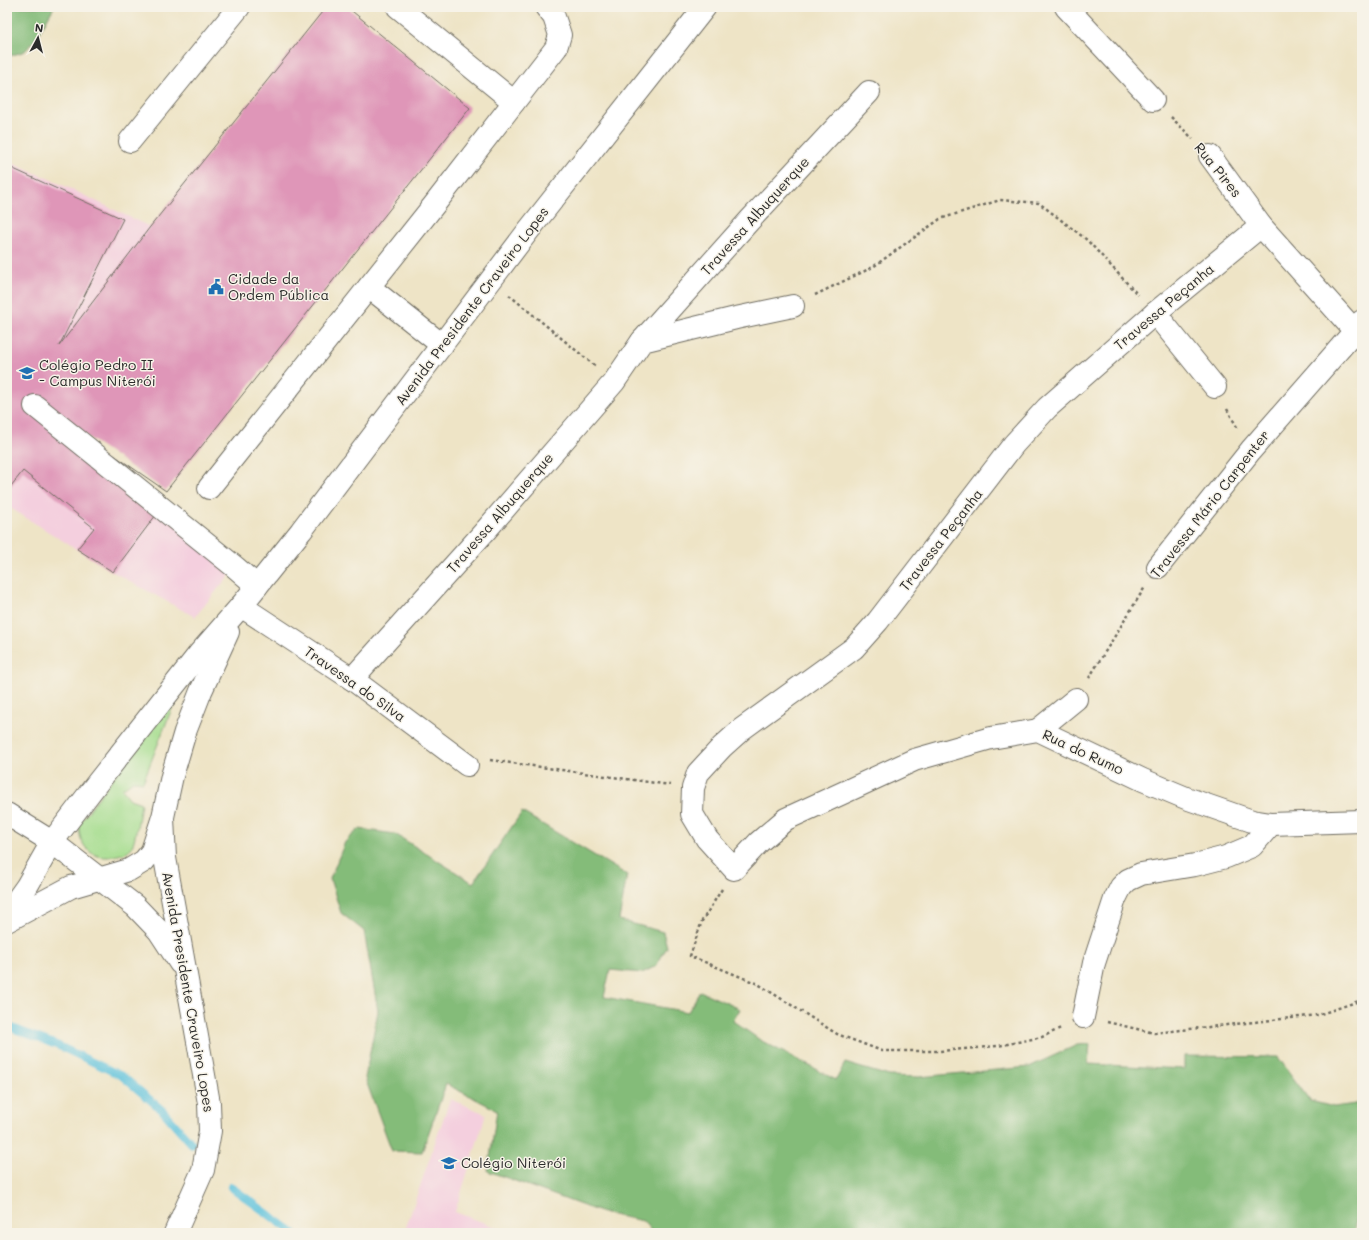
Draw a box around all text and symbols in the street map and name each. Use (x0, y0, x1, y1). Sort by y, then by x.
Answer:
north arrow (18, 18, 58, 58)
text: N (34, 20, 44, 36)
street label: Rua Pires (1190, 138, 1246, 201)
street label: Travessa Albuquerque (696, 152, 813, 279)
street label: Avenida Presidente Craveiro Lopes (391, 203, 553, 409)
street label: Travessa Peçanha (1110, 259, 1218, 354)
place label: Cidade da Ordem Pública (228, 269, 329, 304)
public building icon: Cidade da Ordem Pública (207, 278, 225, 296)
place label: Colégio Pedro II - Campus Niterói (39, 355, 156, 390)
school or university icon: Colégio Pedro II - Campus Niterói (18, 364, 36, 382)
street label: Travessa Mário Carpenter (1146, 426, 1273, 582)
street label: Travessa Albuquerque (442, 448, 557, 577)
street label: Travessa Peçanha (895, 485, 987, 595)
street label: Travessa do Silva (301, 641, 410, 726)
street label: Rua do Rumo (1040, 724, 1127, 779)
street label: Avenida Presidente Craveiro Lopes (158, 870, 219, 1114)
place label: Colégio Niterói (461, 1153, 566, 1172)
school or university icon: Colégio Niterói (440, 1154, 458, 1172)

